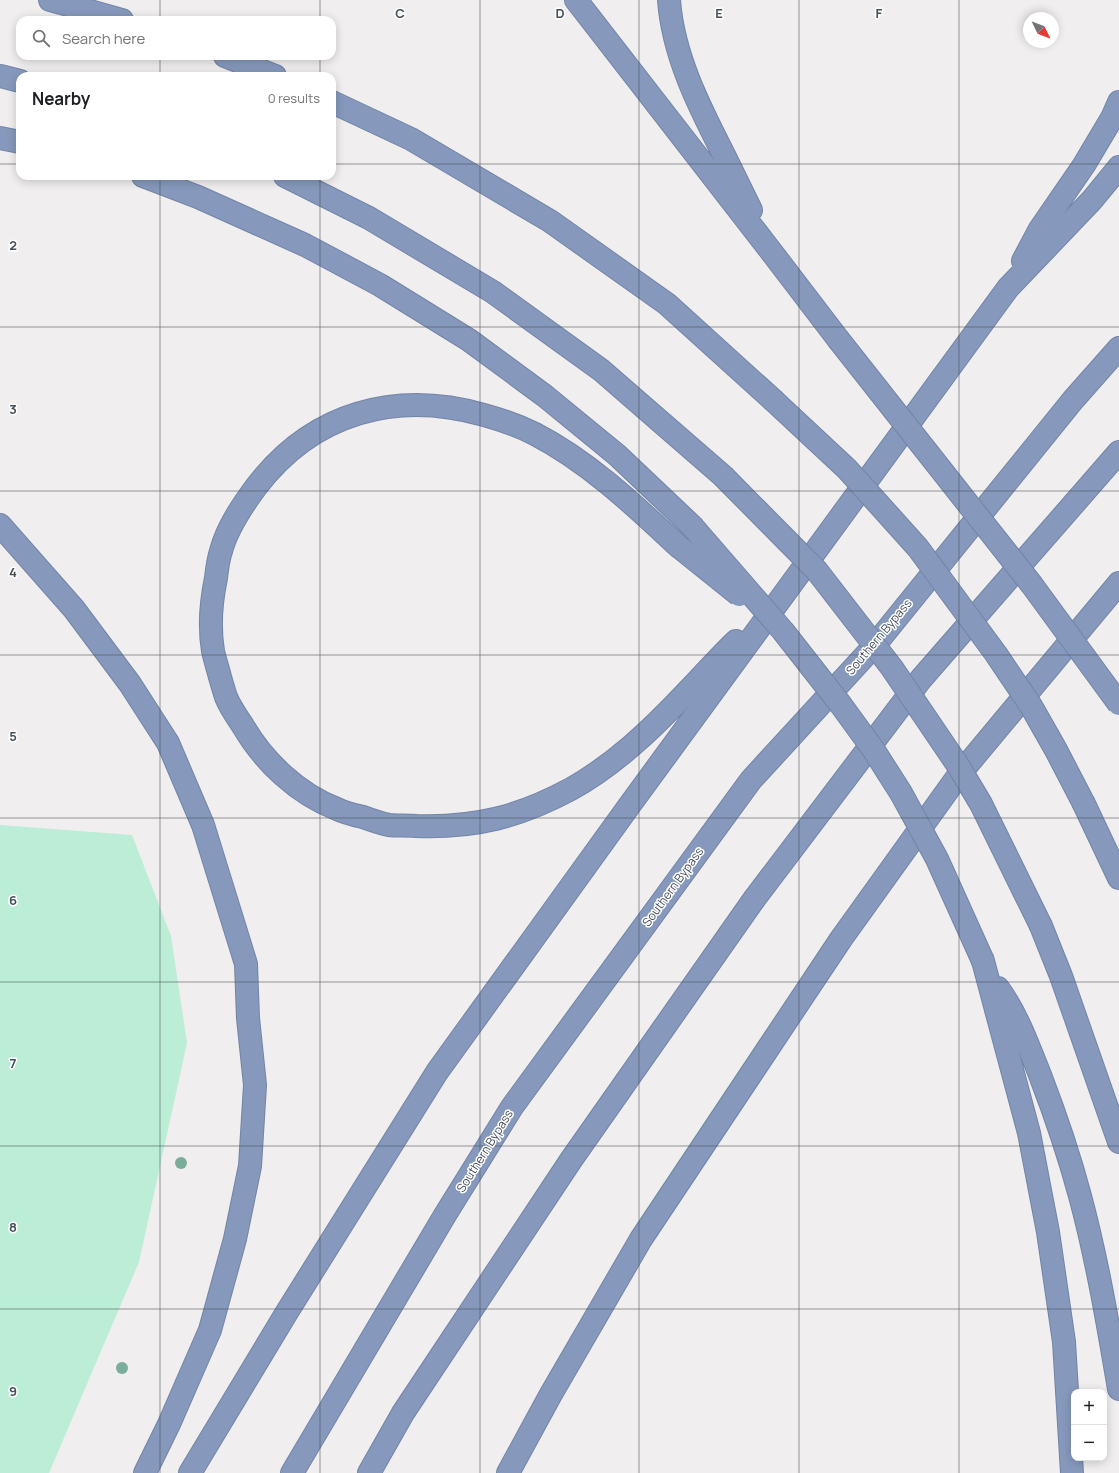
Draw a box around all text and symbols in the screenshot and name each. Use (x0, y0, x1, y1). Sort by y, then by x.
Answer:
text: C (395, 4, 405, 22)
text: D (555, 4, 565, 22)
text: E (715, 4, 723, 22)
text: F (876, 4, 883, 22)
north arrow (1023, 12, 1059, 48)
search box (16, 16, 336, 60)
icon: search (30, 27, 52, 49)
text: Search here (62, 28, 145, 49)
text: Nearby (32, 87, 90, 110)
text: 0 results (268, 89, 320, 107)
text: 2 (9, 236, 17, 254)
text: 3 (9, 400, 17, 418)
text: 4 (9, 563, 17, 581)
street label: Southern Bypass (842, 595, 915, 678)
text: 5 (9, 727, 17, 745)
street label: Southern Bypass (638, 843, 707, 930)
text: 6 (9, 891, 17, 909)
text: 7 (10, 1054, 17, 1072)
street label: Southern Bypass (452, 1106, 517, 1195)
text: 8 (9, 1218, 17, 1236)
text: 9 (9, 1382, 17, 1400)
map controls (1071, 1389, 1107, 1461)
button: + (1071, 1389, 1107, 1425)
button: − (1071, 1425, 1107, 1461)

